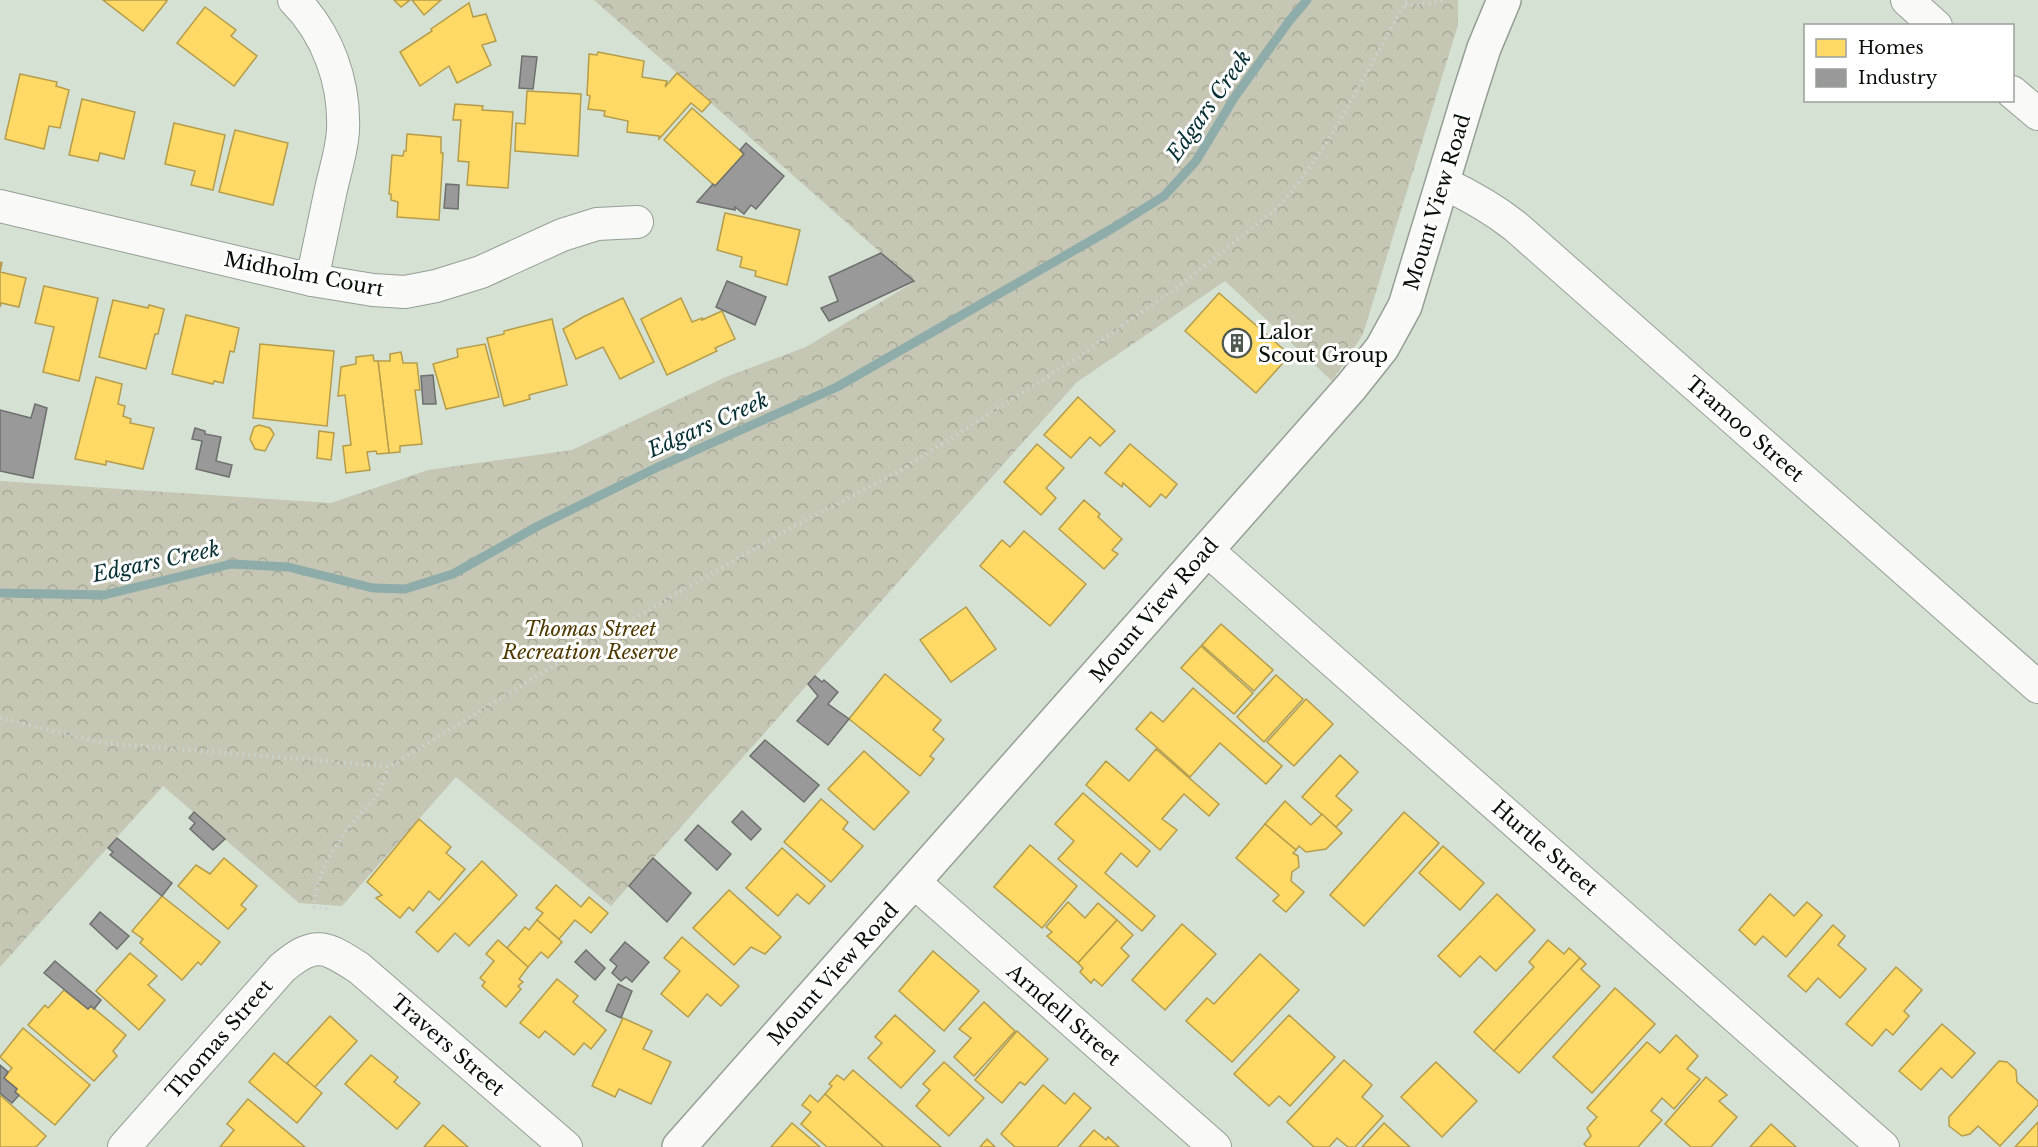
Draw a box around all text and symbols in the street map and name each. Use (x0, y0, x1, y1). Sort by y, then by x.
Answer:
legend (1804, 24, 2014, 102)
text: Homes (1858, 37, 1924, 59)
water label: Edgars Creek (1161, 45, 1257, 167)
text: Industry (1858, 67, 1938, 89)
street label: Mount View Road (1399, 111, 1475, 293)
street label: Midholm Court (222, 247, 386, 301)
place label: Lalor Scout Group (1258, 320, 1388, 367)
building icon: Lalor Scout Group (1221, 327, 1253, 359)
street label: Tramoo Street (1681, 371, 1809, 487)
water label: Edgars Creek (643, 387, 772, 464)
street label: Mount View Road (1085, 533, 1223, 687)
water label: Edgars Creek (89, 536, 222, 588)
park label: Thomas Street Recreation Reserve (501, 617, 678, 664)
street label: Hurtle Street (1487, 795, 1603, 901)
street label: Mount View Road (763, 898, 903, 1050)
street label: Arndell Street (1002, 959, 1126, 1071)
street label: Thomas Street (161, 974, 278, 1104)
street label: Travers Street (386, 989, 510, 1101)

